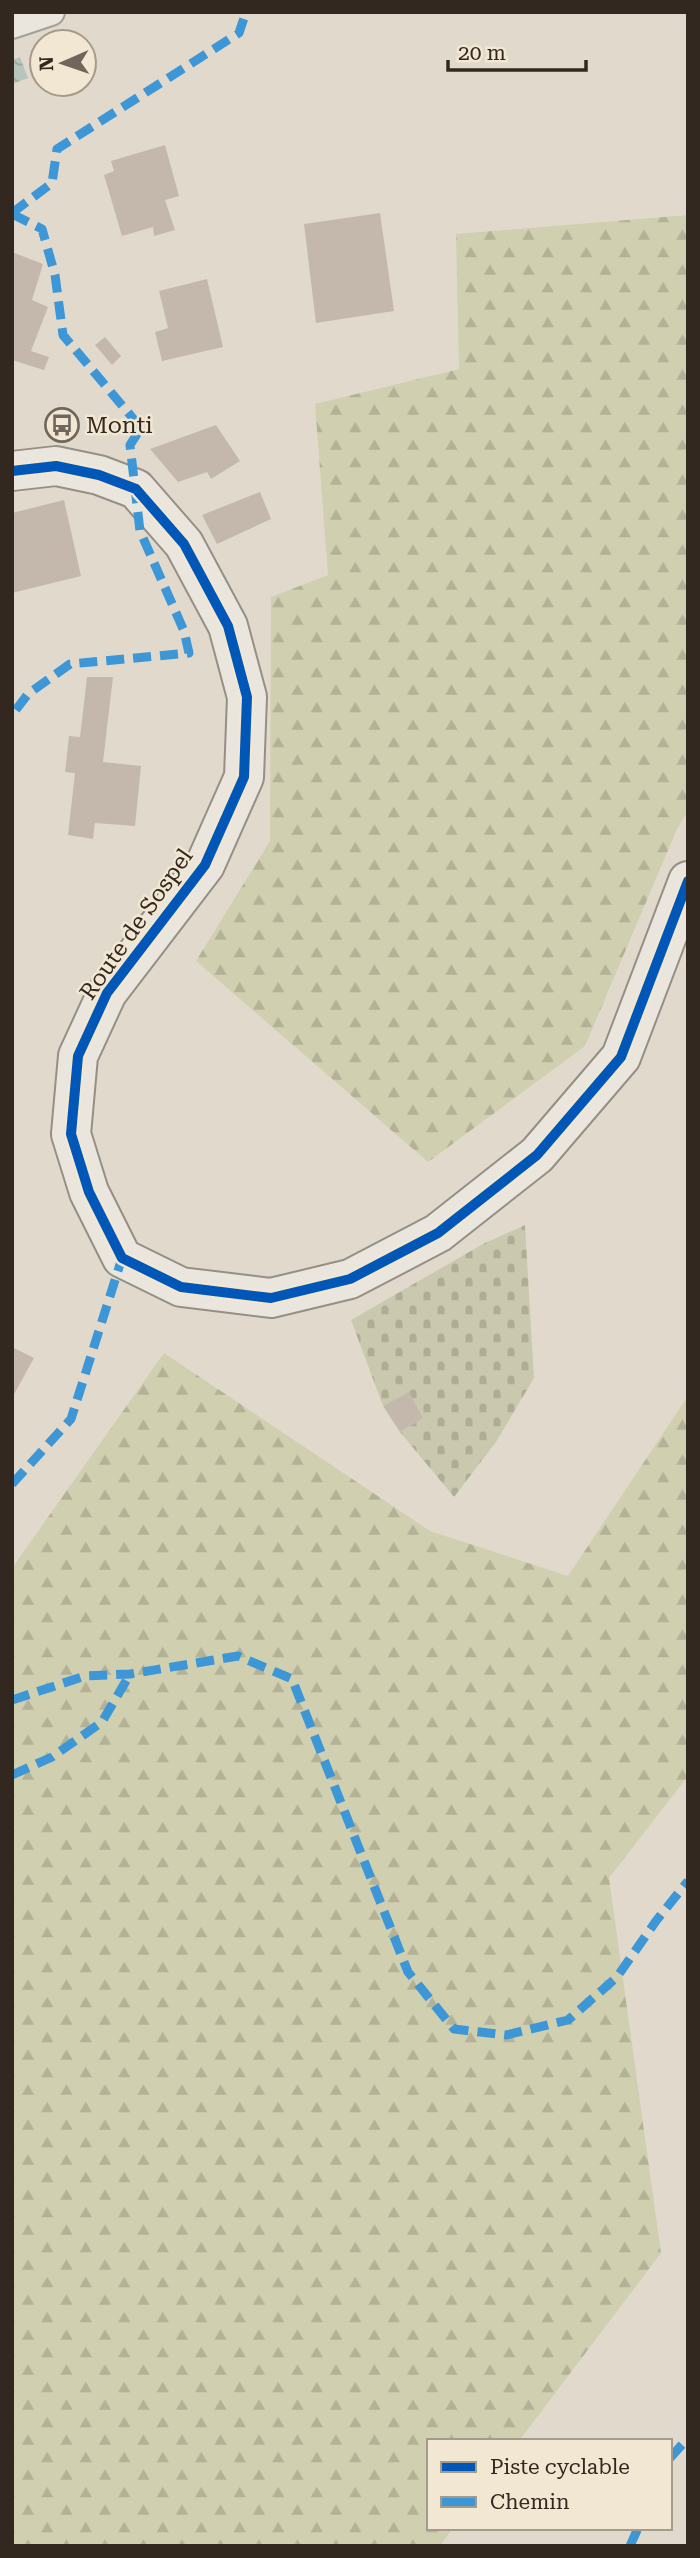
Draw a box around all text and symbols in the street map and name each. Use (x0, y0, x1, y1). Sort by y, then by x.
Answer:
north arrow (28, 28, 98, 98)
scale bar (448, 28, 586, 72)
text: 20 m (458, 41, 506, 65)
text: N (35, 55, 58, 71)
bus stop icon: Monti (43, 406, 81, 444)
place label: Monti (86, 412, 153, 439)
street label: Route de Sospel (74, 844, 199, 1005)
legend (427, 2439, 672, 2530)
text: Piste cyclable (490, 2455, 630, 2479)
text: Chemin (490, 2490, 570, 2514)

